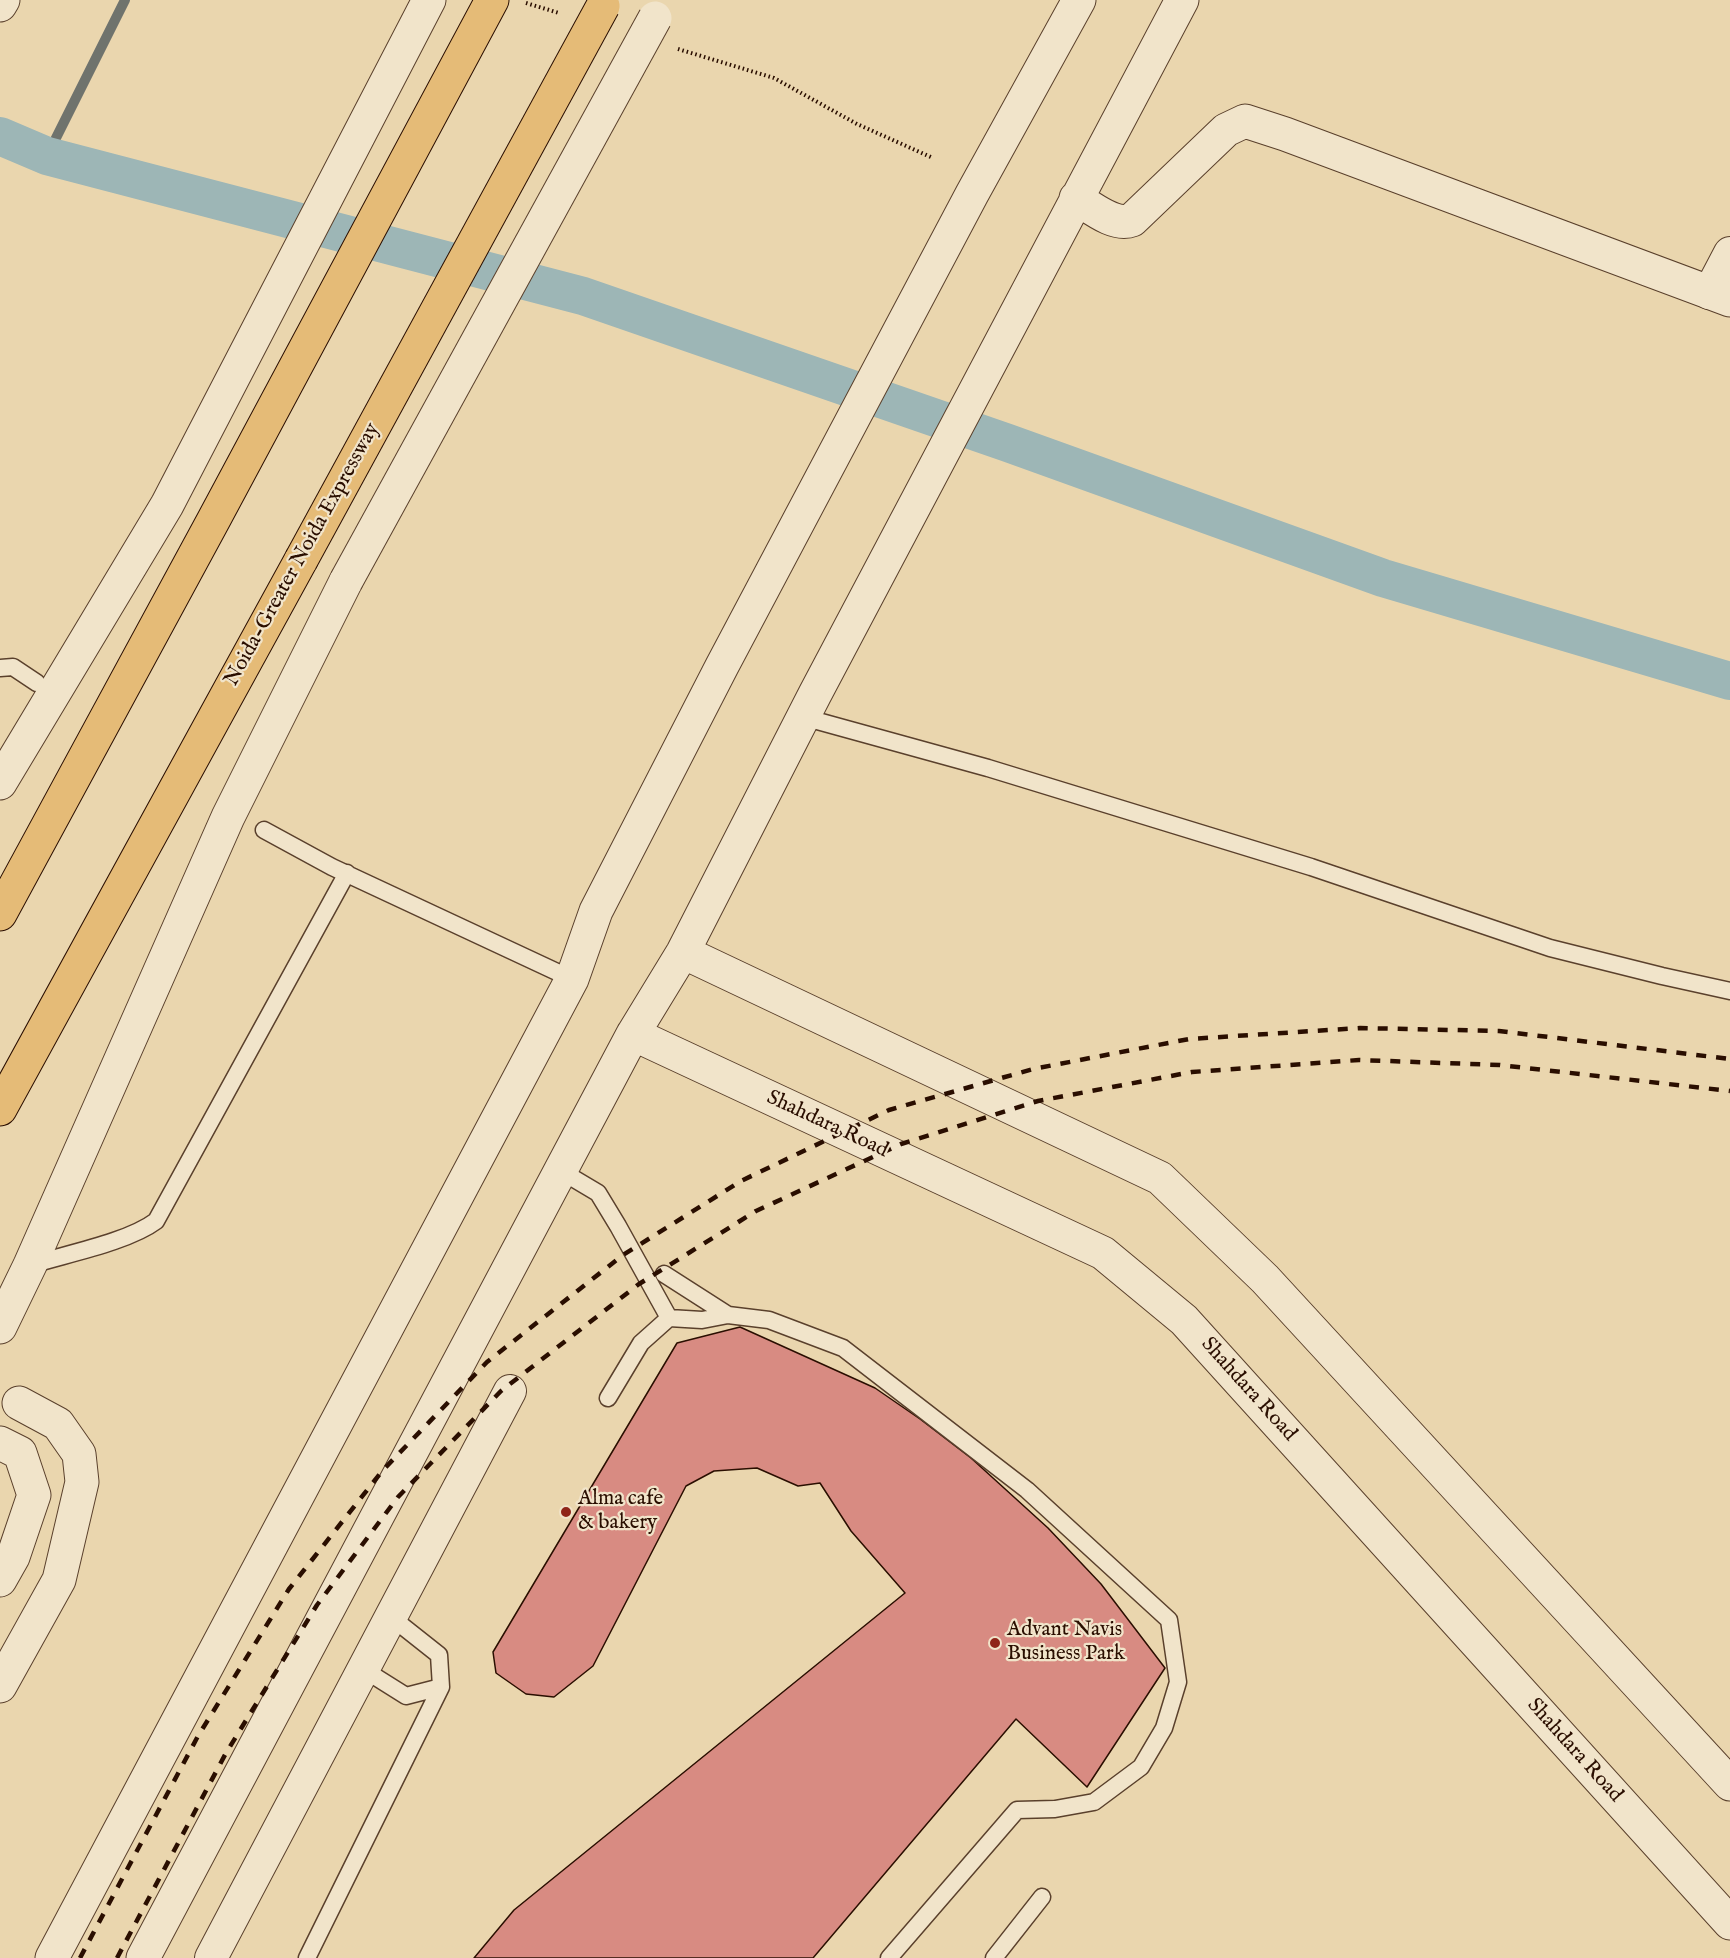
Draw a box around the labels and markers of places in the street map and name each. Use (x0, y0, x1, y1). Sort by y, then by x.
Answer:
place label: Alma cafe & bakery (578, 1487, 663, 1537)
marker: Alma cafe & bakery (559, 1505, 573, 1519)
place label: Advant Navis Business Park (1007, 1618, 1125, 1668)
marker: Advant Navis Business Park (988, 1636, 1002, 1650)

